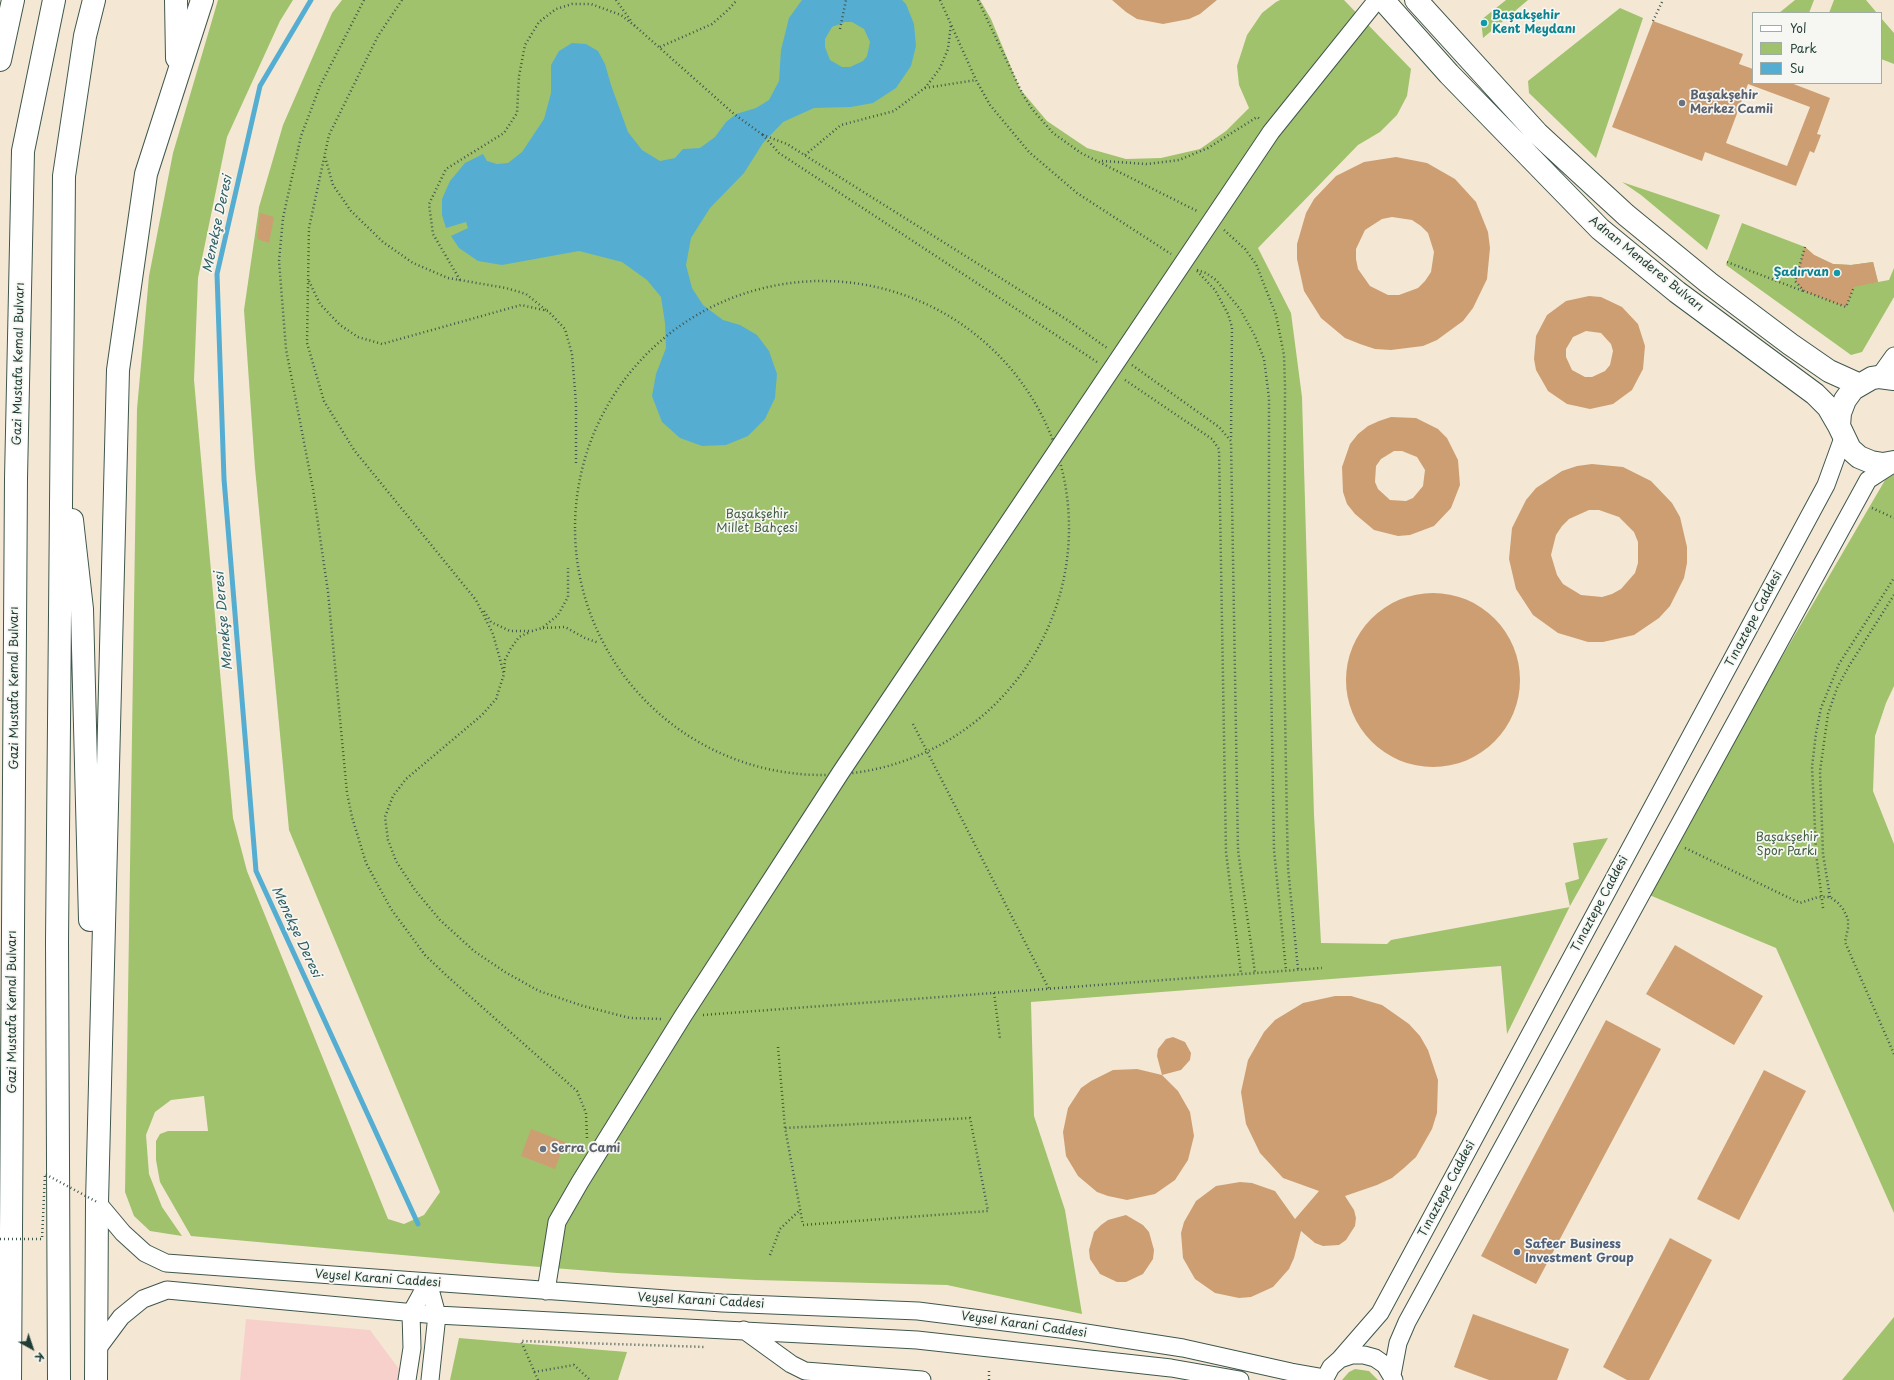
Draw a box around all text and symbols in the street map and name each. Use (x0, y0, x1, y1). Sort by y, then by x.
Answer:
place label: Başakşehir Kent Meydanı (1492, 9, 1576, 37)
legend (1752, 12, 1882, 84)
marker: Başakşehir Kent Meydanı (1479, 18, 1489, 28)
text: Yol (1790, 19, 1806, 37)
text: Park (1790, 39, 1817, 57)
text: Su (1790, 59, 1804, 77)
place label: Başakşehir Merkez Camii (1690, 89, 1773, 117)
marker: Başakşehir Merkez Camii (1677, 98, 1687, 108)
water label: Menekşe Deresi (200, 174, 236, 274)
street label: Adnan Menderes Bulvarı (1586, 213, 1706, 315)
place label: Şadırvan (1774, 266, 1829, 280)
marker: Şadırvan (1832, 268, 1842, 278)
street label: Gazi Mustafa Kemal Bulvarı (10, 282, 28, 446)
park label: Başakşehir Millet Bahçesi (716, 508, 798, 536)
street label: Tınaztepe Caddesi (1723, 569, 1785, 669)
water label: Menekşe Deresi (212, 571, 236, 671)
street label: Gazi Mustafa Kemal Bulvarı (8, 606, 22, 770)
park label: Başakşehir Spor Parkı (1756, 831, 1818, 859)
street label: Tınaztepe Caddesi (1569, 854, 1631, 954)
water label: Menekşe Deresi (268, 884, 324, 980)
street label: Gazi Mustafa Kemal Bulvarı (6, 930, 20, 1094)
street label: Tınaztepe Caddesi (1416, 1139, 1478, 1239)
place label: Serra Cami (551, 1142, 620, 1156)
marker: Serra Cami (538, 1144, 548, 1154)
place label: Safeer Business Investment Group (1525, 1238, 1634, 1266)
marker: Safeer Business Investment Group (1512, 1247, 1522, 1257)
street label: Veysel Karani Caddesi (314, 1267, 442, 1291)
street label: Veysel Karani Caddesi (637, 1290, 765, 1312)
street label: Veysel Karani Caddesi (960, 1309, 1088, 1341)
north arrow (12, 1328, 52, 1368)
text: K (31, 1348, 49, 1367)

